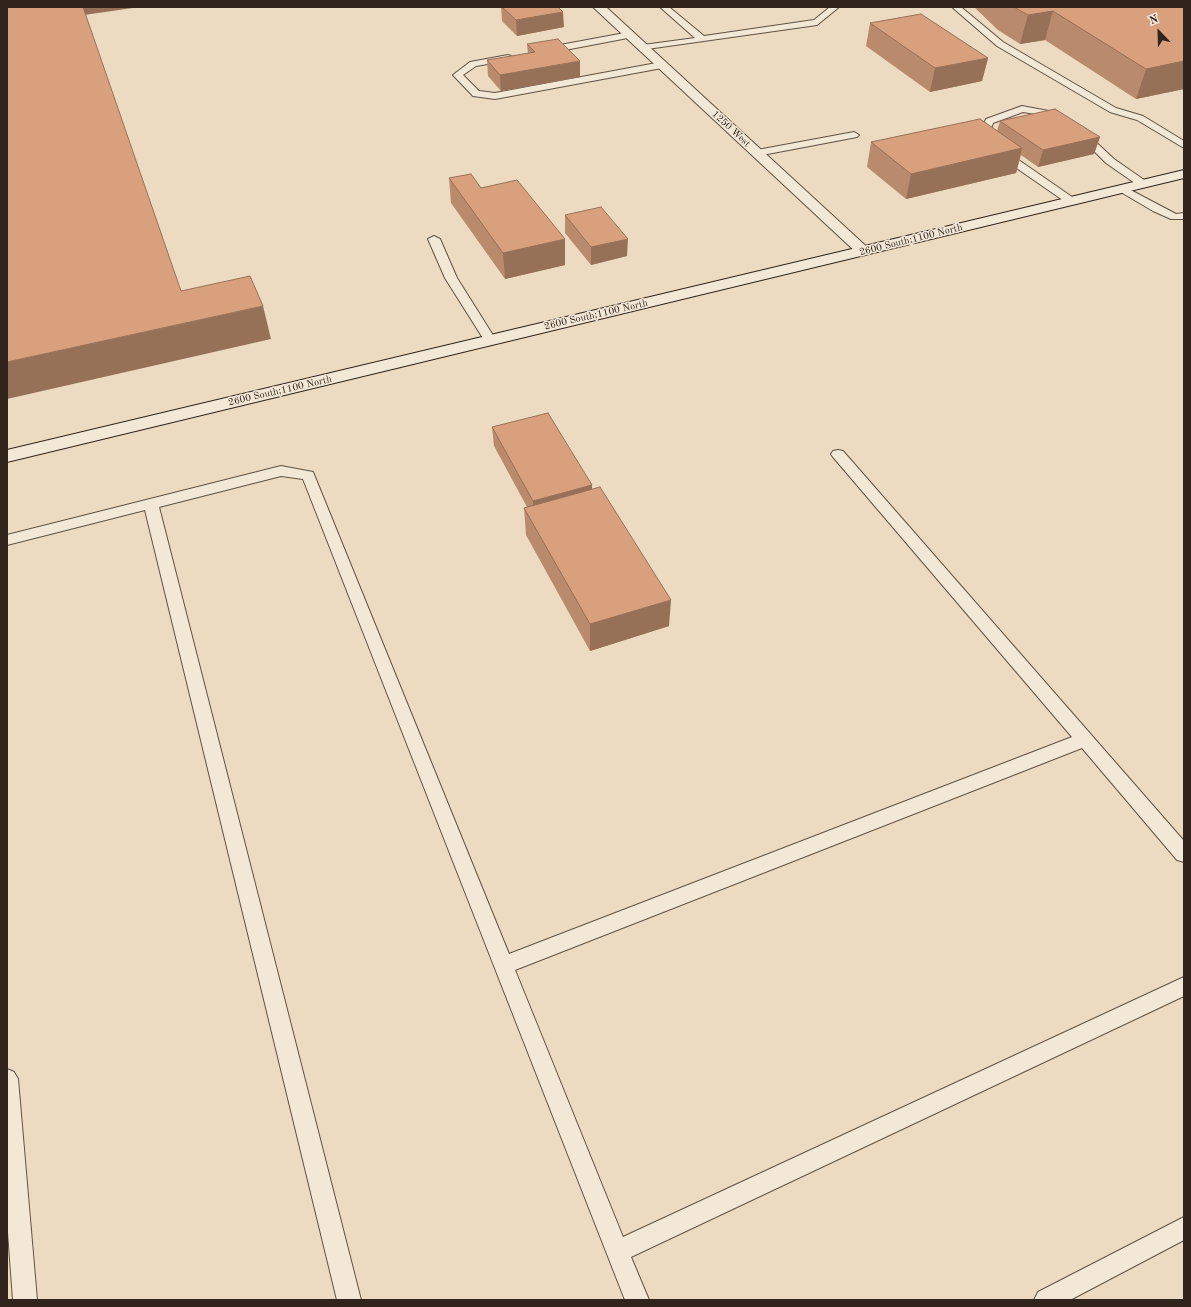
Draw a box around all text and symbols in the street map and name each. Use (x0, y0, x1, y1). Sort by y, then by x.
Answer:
north arrow (1139, 12, 1179, 52)
text: N (1148, 14, 1160, 27)
street label: 1250 West (709, 108, 753, 150)
street label: 2600 South;1100 North (858, 221, 964, 259)
street label: 2600 South;1100 North (543, 297, 649, 333)
street label: 2600 South;1100 North (227, 373, 333, 409)

